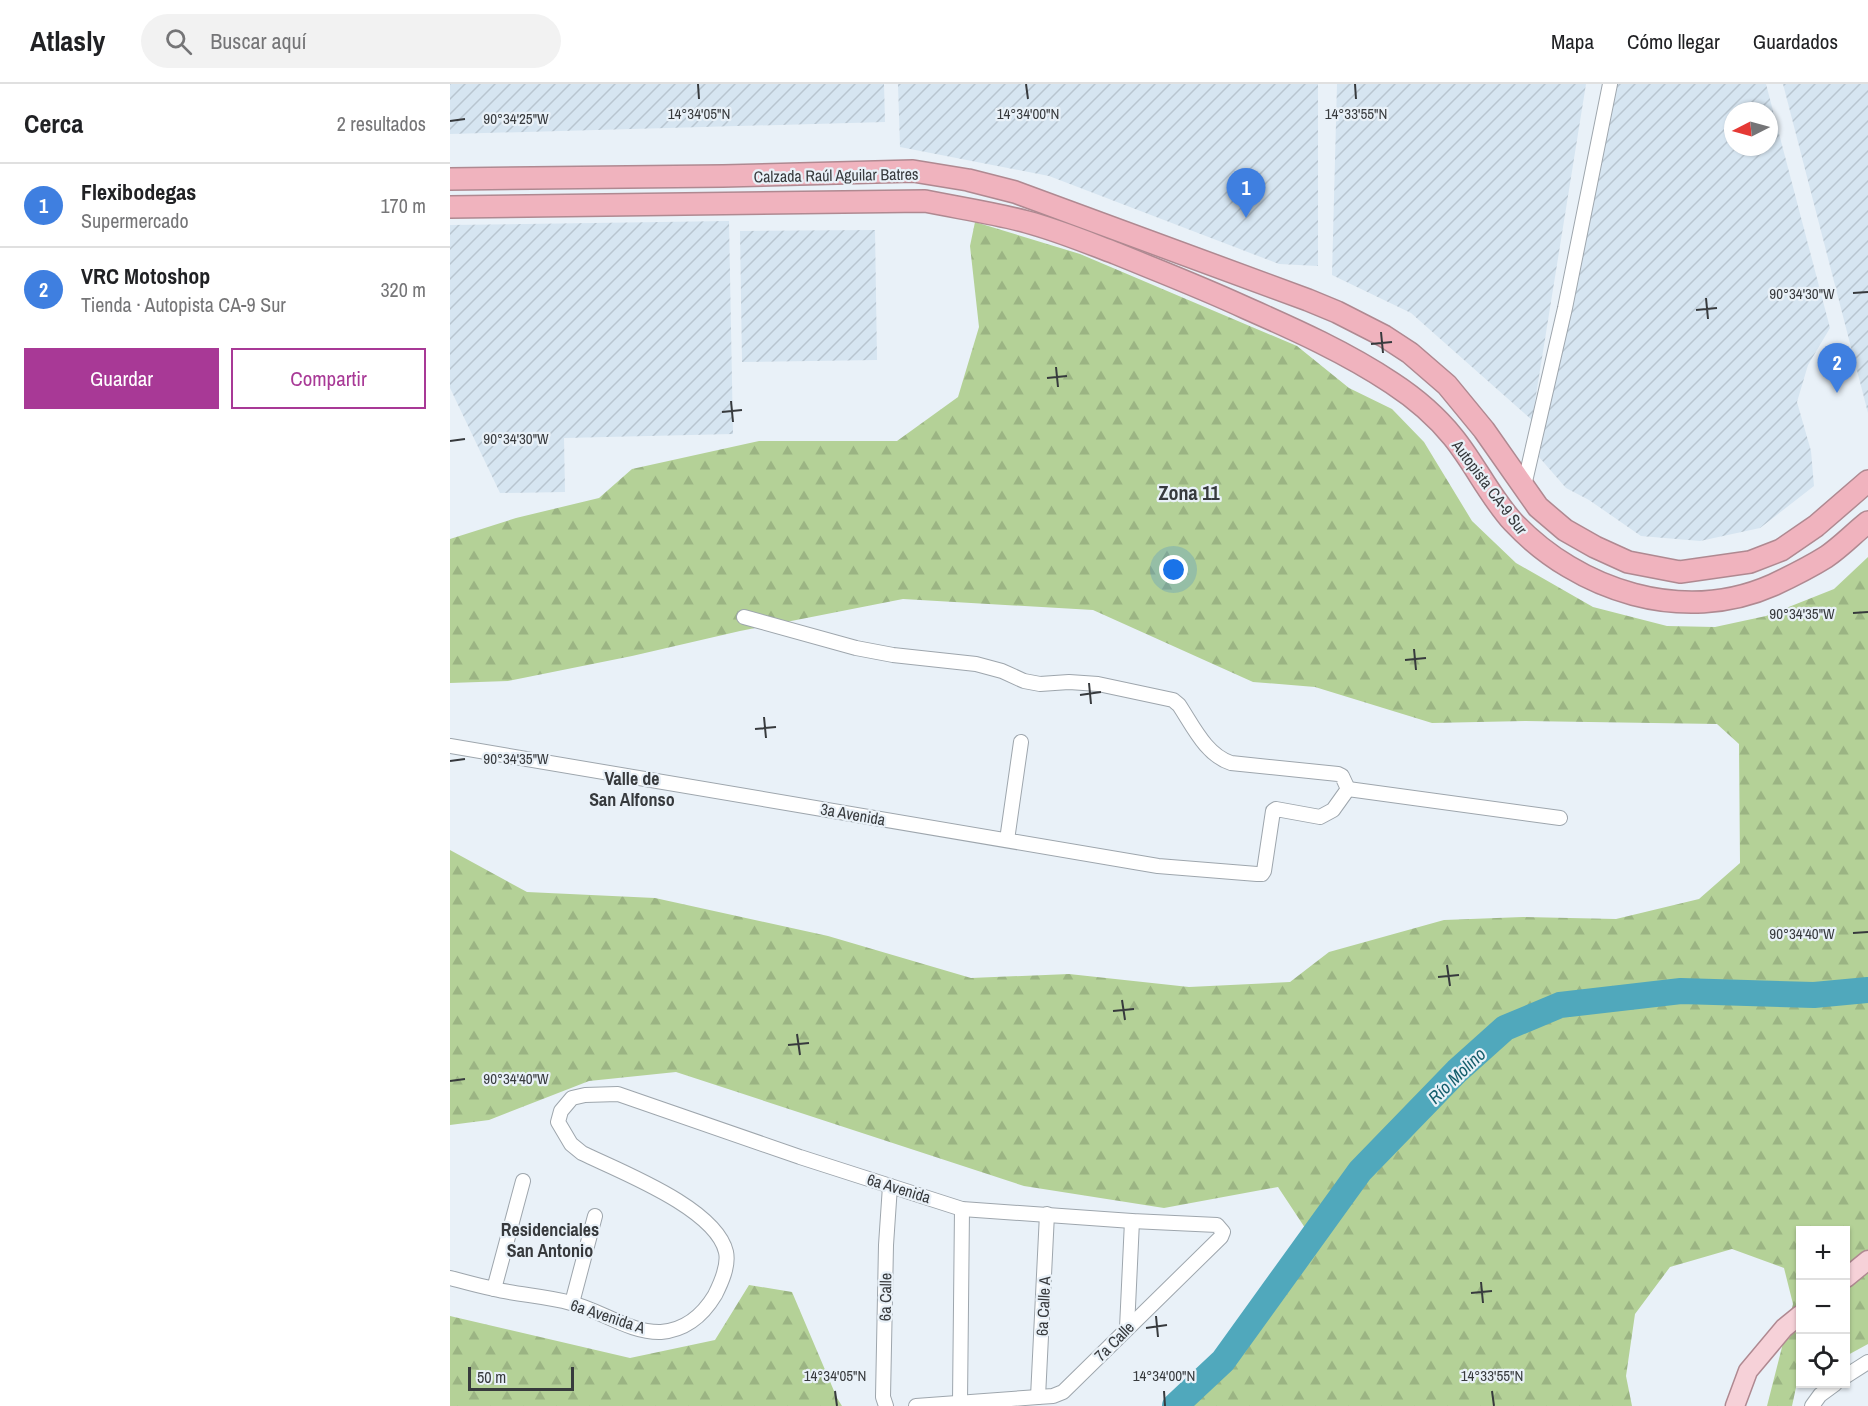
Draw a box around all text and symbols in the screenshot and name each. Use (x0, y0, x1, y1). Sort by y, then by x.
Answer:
search box (141, 14, 561, 68)
text: Atlasly (30, 22, 105, 60)
icon: search (162, 25, 195, 58)
text: Buscar aquí (210, 26, 307, 56)
text: Mapa (1551, 27, 1594, 56)
text: Cómo llegar (1627, 27, 1720, 56)
text: Guardados (1753, 27, 1838, 56)
north arrow (1724, 102, 1778, 156)
text: 14°34'05"N (668, 103, 730, 124)
text: 14°34'00"N (997, 103, 1059, 124)
text: 14°33'55"N (1325, 103, 1387, 124)
text: Cerca (24, 106, 83, 141)
text: 90°34'25"W (483, 108, 549, 129)
text: 2 resultados (337, 110, 426, 137)
street label: Calzada Raúl Aguilar Batres (753, 163, 919, 187)
pin: 1 (1226, 168, 1266, 218)
text: Flexibodegas (81, 177, 196, 207)
text: 1 (39, 192, 48, 219)
text: 170 m (380, 192, 426, 219)
text: Supermercado (81, 207, 189, 234)
text: VRC Motoshop (81, 261, 210, 291)
text: 2 (39, 276, 48, 303)
text: 320 m (380, 276, 426, 303)
text: 90°34'30"W (1769, 283, 1835, 304)
text: Tienda · Autopista CA-9 Sur (81, 291, 286, 318)
pin: 2 (1818, 344, 1856, 393)
button: Guardar (24, 348, 219, 409)
button: Compartir (231, 348, 426, 409)
text: 90°34'30"W (483, 428, 549, 449)
street label: Autopista CA-9 Sur (1447, 434, 1533, 539)
district label: Zona 11 (1158, 479, 1220, 506)
your location (1159, 555, 1188, 584)
text: 90°34'35"W (1769, 603, 1835, 624)
text: 90°34'35"W (483, 748, 549, 769)
district label: Valle de San Alfonso (589, 766, 675, 812)
street label: 3a Avenida (819, 797, 888, 831)
text: 90°34'40"W (1769, 923, 1835, 944)
water label: Río Molino (1422, 1042, 1491, 1109)
text: 90°34'40"W (483, 1068, 549, 1089)
street label: 6a Avenida (864, 1168, 934, 1208)
district label: Residenciales San Antonio (501, 1217, 599, 1263)
map controls (1796, 1226, 1850, 1388)
button: + (1796, 1226, 1850, 1280)
street label: 6a Calle (874, 1273, 896, 1321)
street label: 6a Calle A (1030, 1275, 1056, 1336)
button: − (1796, 1280, 1850, 1334)
street label: 6a Avenida A (568, 1294, 648, 1338)
street label: 7a Calle (1089, 1316, 1139, 1366)
button: locate (1796, 1334, 1850, 1388)
scale bar (468, 1364, 574, 1392)
text: 14°34'05"N (804, 1365, 866, 1386)
text: 14°34'00"N (1133, 1365, 1195, 1386)
text: 14°33'55"N (1461, 1365, 1523, 1386)
text: 50 m (477, 1366, 506, 1388)

